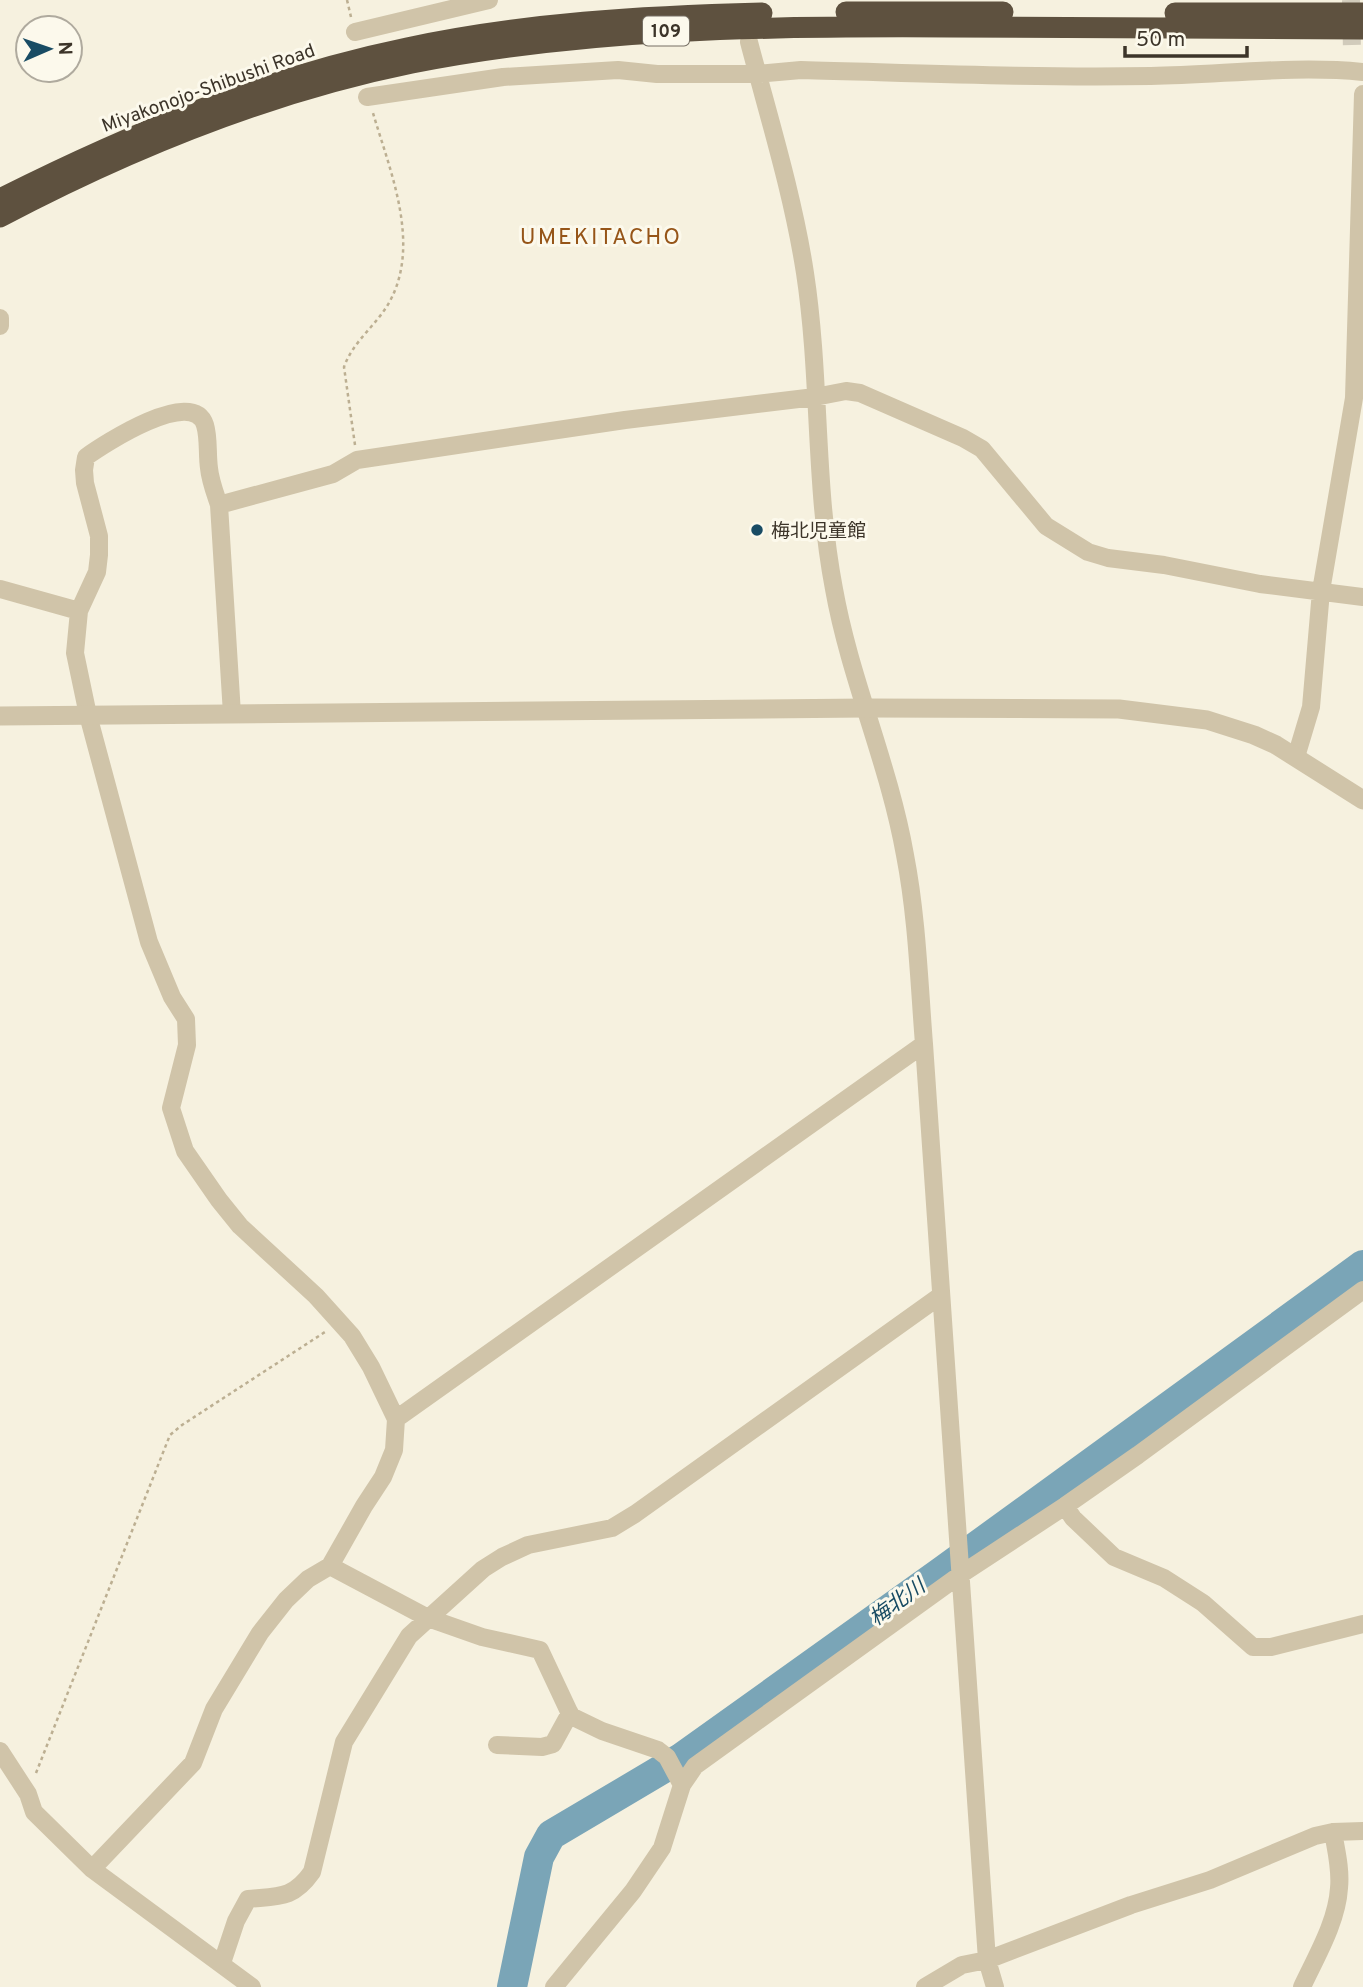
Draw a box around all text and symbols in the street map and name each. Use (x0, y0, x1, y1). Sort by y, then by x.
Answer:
north arrow (14, 14, 84, 84)
scale bar (1125, 14, 1248, 58)
road number: 109 (643, 16, 689, 46)
text: 50 m (1136, 27, 1185, 54)
street label: Miyakonojo-Shibushi Road (99, 39, 319, 139)
text: N (52, 41, 76, 56)
district label: UMEKITACHO (520, 224, 682, 253)
place label: 梅北児童館 (771, 520, 866, 544)
marker: 梅北児童館 (749, 522, 765, 538)
water label: 梅北川 (864, 1573, 933, 1633)

